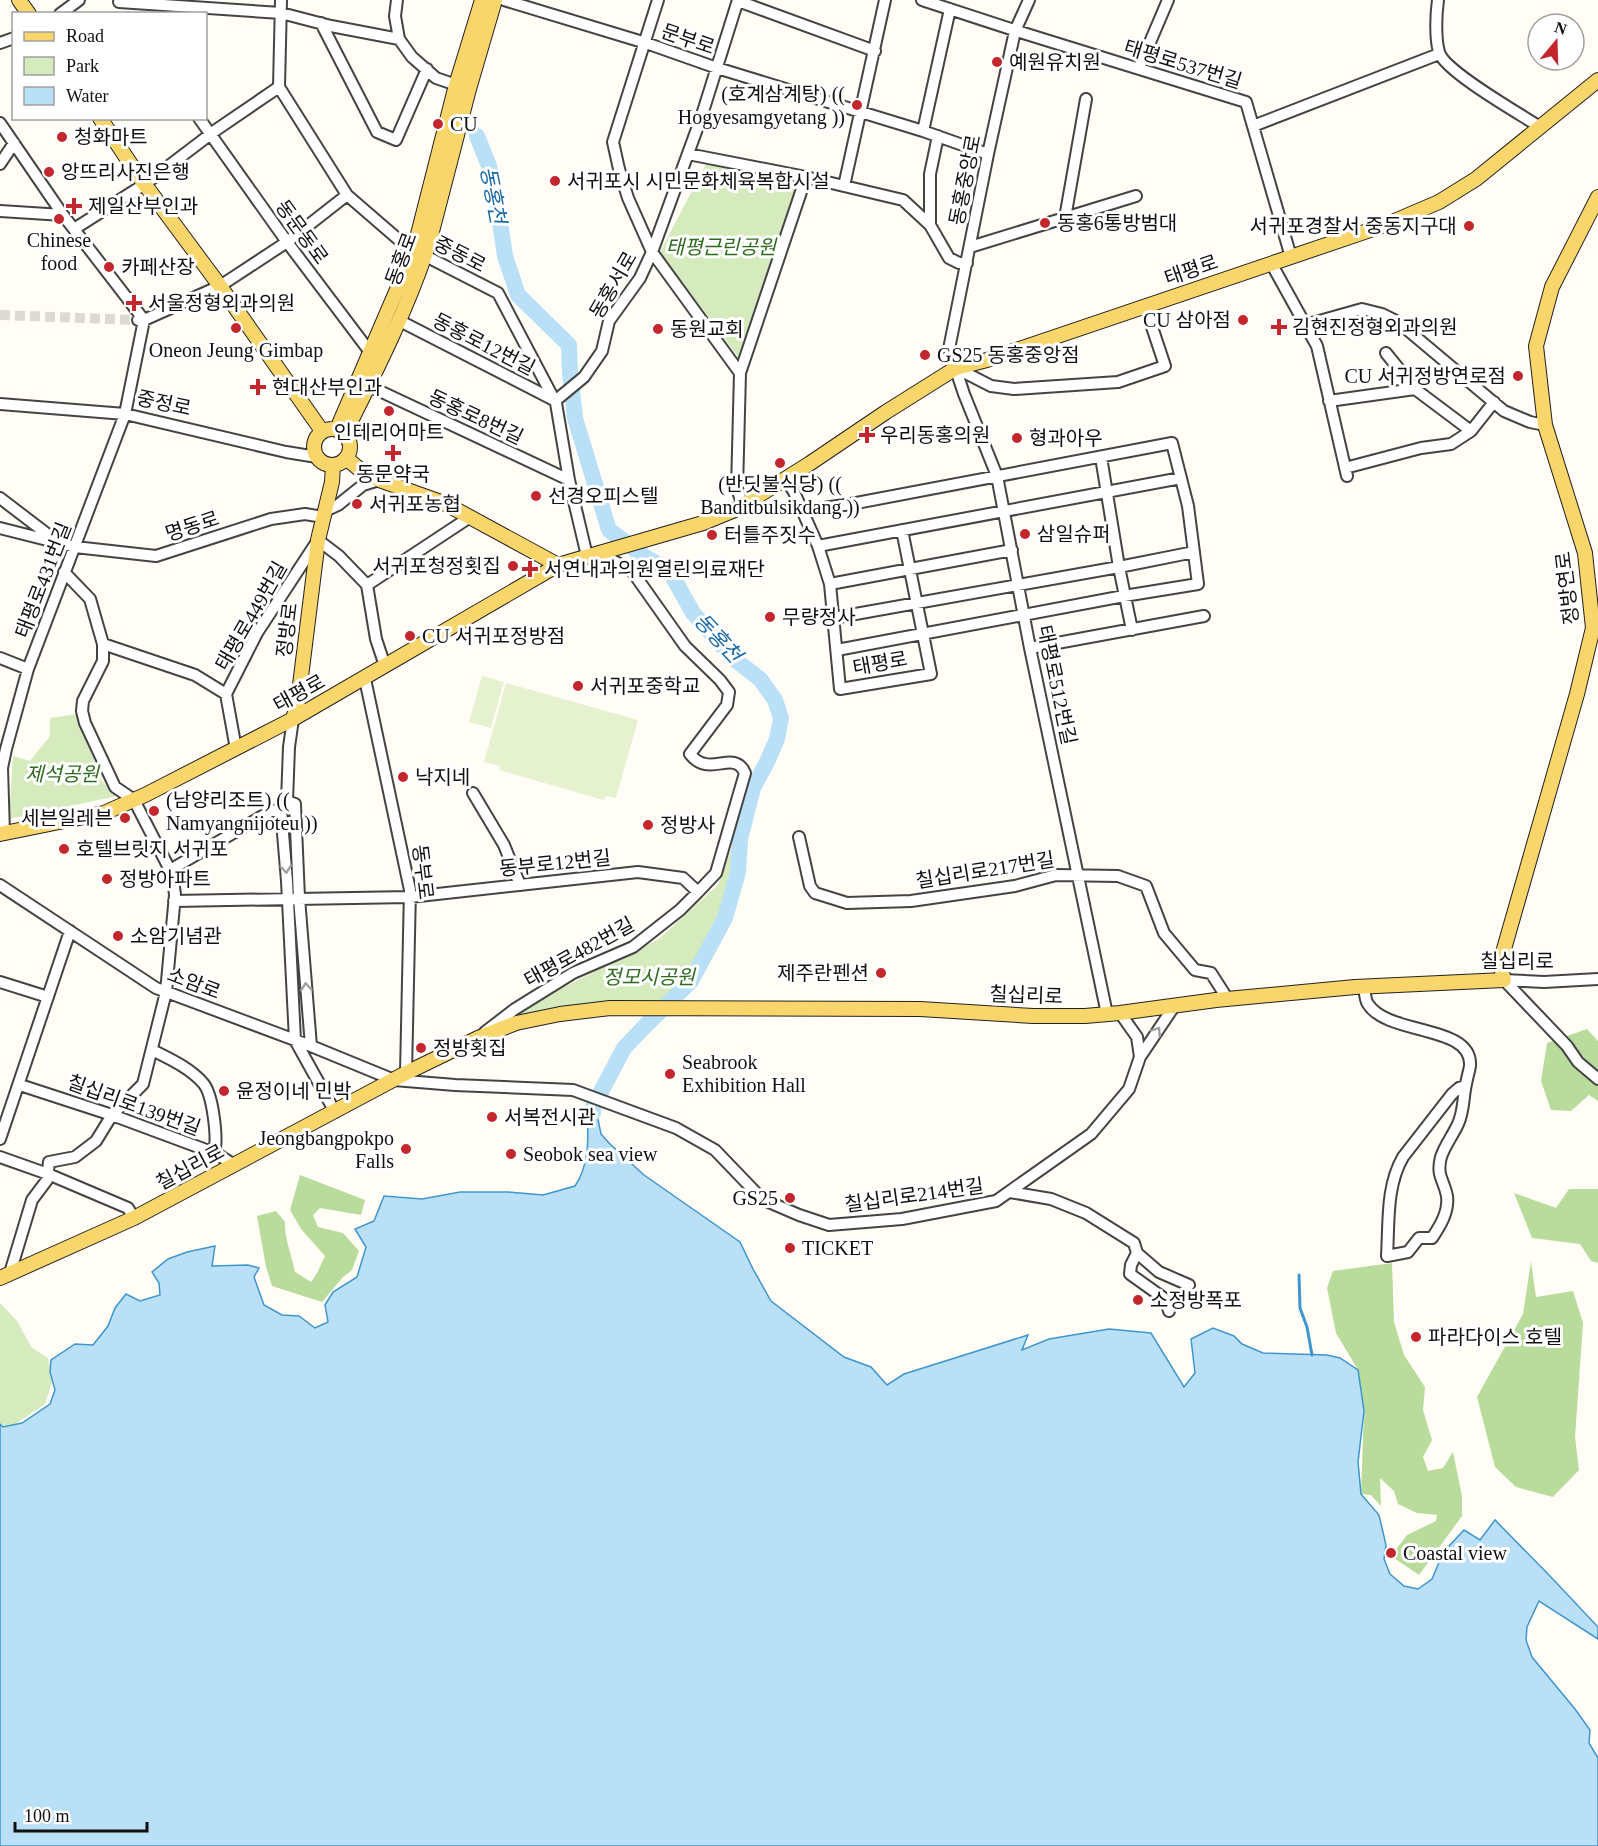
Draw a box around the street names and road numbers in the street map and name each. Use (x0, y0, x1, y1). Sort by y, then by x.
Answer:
street label: 문부로 (658, 20, 718, 58)
street label: 태평로537번길 (1121, 36, 1245, 92)
street label: 동홍중앙로 (945, 133, 985, 227)
street label: 동문동로 (271, 196, 333, 268)
street label: 동홍로 (381, 229, 421, 289)
street label: 중동로 (430, 232, 490, 276)
street label: 동홍서로 (585, 248, 641, 322)
street label: 태평로 (1161, 251, 1221, 289)
street label: 동홍로12번길 (429, 309, 539, 379)
street label: 동홍로8번길 (425, 385, 527, 449)
street label: 중정로 (135, 387, 193, 419)
street label: 명동로 (162, 507, 222, 545)
street label: 태평로431번길 (11, 519, 75, 641)
street label: 정방연로 (1552, 550, 1582, 626)
street label: 태평로449번길 (211, 558, 291, 674)
street label: 정방로 (273, 601, 301, 659)
street label: 태평로512번길 (1034, 623, 1080, 747)
street label: 태평로 (851, 647, 909, 679)
street label: 태평로 (270, 670, 328, 716)
street label: 동부로 (409, 843, 437, 901)
street label: 동부로12번길 (498, 846, 612, 880)
street label: 칠십리로217번길 (914, 848, 1056, 892)
street label: 태평로482번길 (520, 913, 638, 991)
street label: 칠십리로 (1480, 950, 1554, 972)
street label: 소암로 (164, 963, 224, 1003)
street label: 칠십리로 (989, 983, 1063, 1007)
street label: 칠십리로139번길 (64, 1071, 204, 1139)
street label: 칠십리로 (152, 1140, 228, 1194)
street label: 칠십리로214번길 (843, 1174, 985, 1216)

